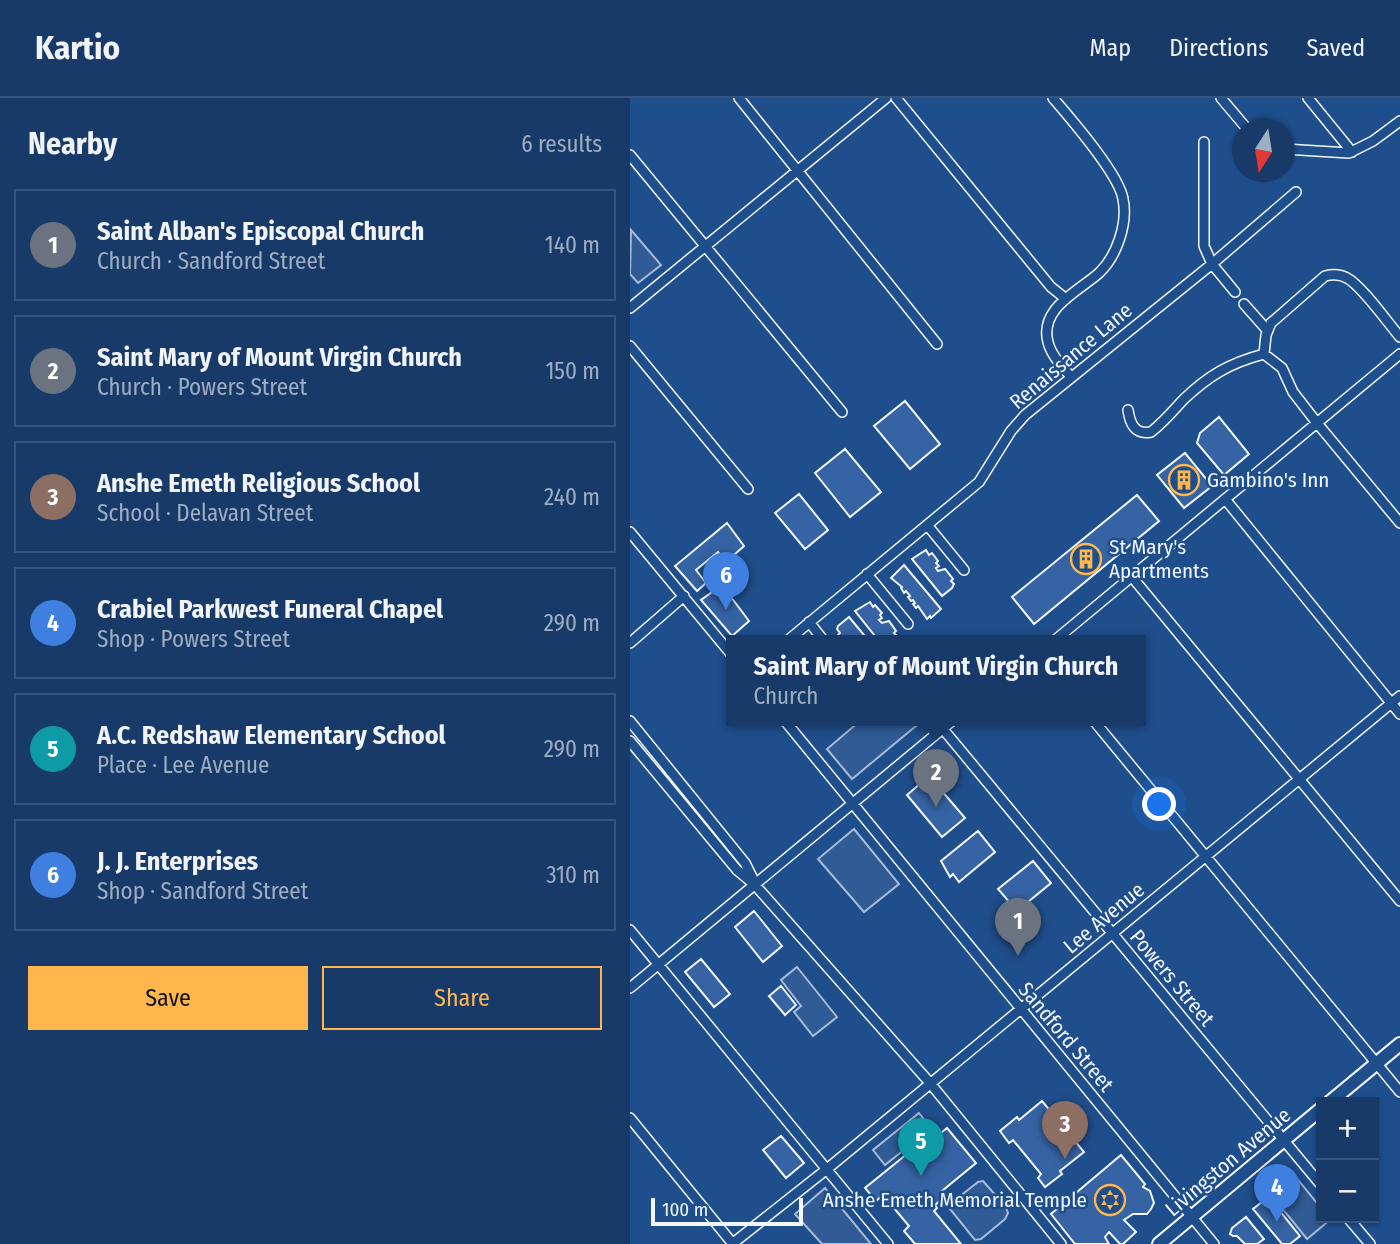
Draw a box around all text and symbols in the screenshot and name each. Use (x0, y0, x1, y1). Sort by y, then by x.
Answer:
text: Kartio (35, 28, 120, 68)
text: Map (1090, 34, 1131, 62)
text: Directions (1169, 34, 1268, 62)
text: Saved (1306, 34, 1365, 62)
north arrow (1232, 119, 1295, 182)
text: Nearby (28, 126, 117, 162)
text: 6 results (521, 130, 602, 158)
text: Saint Alban's Episcopal Church (97, 216, 424, 247)
text: 1 (48, 231, 58, 259)
text: 140 m (545, 231, 600, 259)
text: Church · Sandford Street (97, 247, 325, 275)
street label: Renaissance Lane (1004, 297, 1138, 415)
text: Saint Mary of Mount Virgin Church (97, 342, 462, 373)
text: 2 (48, 357, 58, 385)
text: 150 m (545, 357, 600, 385)
text: Church · Powers Street (97, 373, 307, 401)
building icon: Gambino's Inn (1167, 463, 1201, 497)
place label: Gambino's Inn (1207, 467, 1329, 493)
text: Anshe Emeth Religious School (97, 468, 420, 499)
text: 3 (48, 483, 58, 511)
text: 240 m (544, 483, 600, 511)
text: School · Delavan Street (97, 499, 313, 527)
place label: St Mary's Apartments (1109, 534, 1209, 584)
building icon: St Mary's Apartments (1069, 542, 1103, 576)
pin: 6 (703, 552, 749, 610)
text: Crabiel Parkwest Funeral Chapel (97, 594, 443, 625)
text: 4 (47, 609, 59, 637)
text: 290 m (544, 609, 600, 637)
text: Shop · Powers Street (97, 625, 290, 653)
popup (726, 635, 1146, 726)
text: Saint Mary of Mount Virgin Church (754, 651, 1118, 682)
text: Church (754, 682, 818, 710)
text: A.C. Redshaw Elementary School (97, 720, 446, 751)
text: 5 (47, 735, 59, 763)
text: 290 m (544, 735, 600, 763)
pin: 2 (913, 749, 959, 807)
text: Place · Lee Avenue (97, 751, 269, 779)
your location (1142, 787, 1176, 821)
text: J. J. Enterprises (97, 846, 258, 877)
text: 6 (47, 861, 59, 889)
text: 310 m (546, 861, 600, 889)
text: Shop · Sandford Street (97, 877, 308, 905)
street label: Lee Avenue (1058, 877, 1150, 959)
pin: 1 (995, 898, 1041, 956)
street label: Powers Street (1124, 924, 1220, 1032)
button: Save (28, 966, 308, 1030)
button: Share (322, 966, 602, 1030)
street label: Sandford Street (1013, 977, 1119, 1097)
map controls (1316, 1097, 1379, 1223)
button: + (1316, 1097, 1379, 1160)
pin: 3 (1042, 1101, 1088, 1159)
street label: Livingston Avenue (1160, 1102, 1296, 1222)
pin: 5 (898, 1118, 944, 1176)
button: − (1316, 1160, 1379, 1223)
pin: 4 (1254, 1164, 1300, 1222)
synagogue icon: Anshe Emeth Memorial Temple (1093, 1183, 1127, 1217)
place label: Anshe Emeth Memorial Temple (823, 1187, 1087, 1213)
scale bar (651, 1195, 803, 1227)
text: 100 m (662, 1198, 708, 1221)

